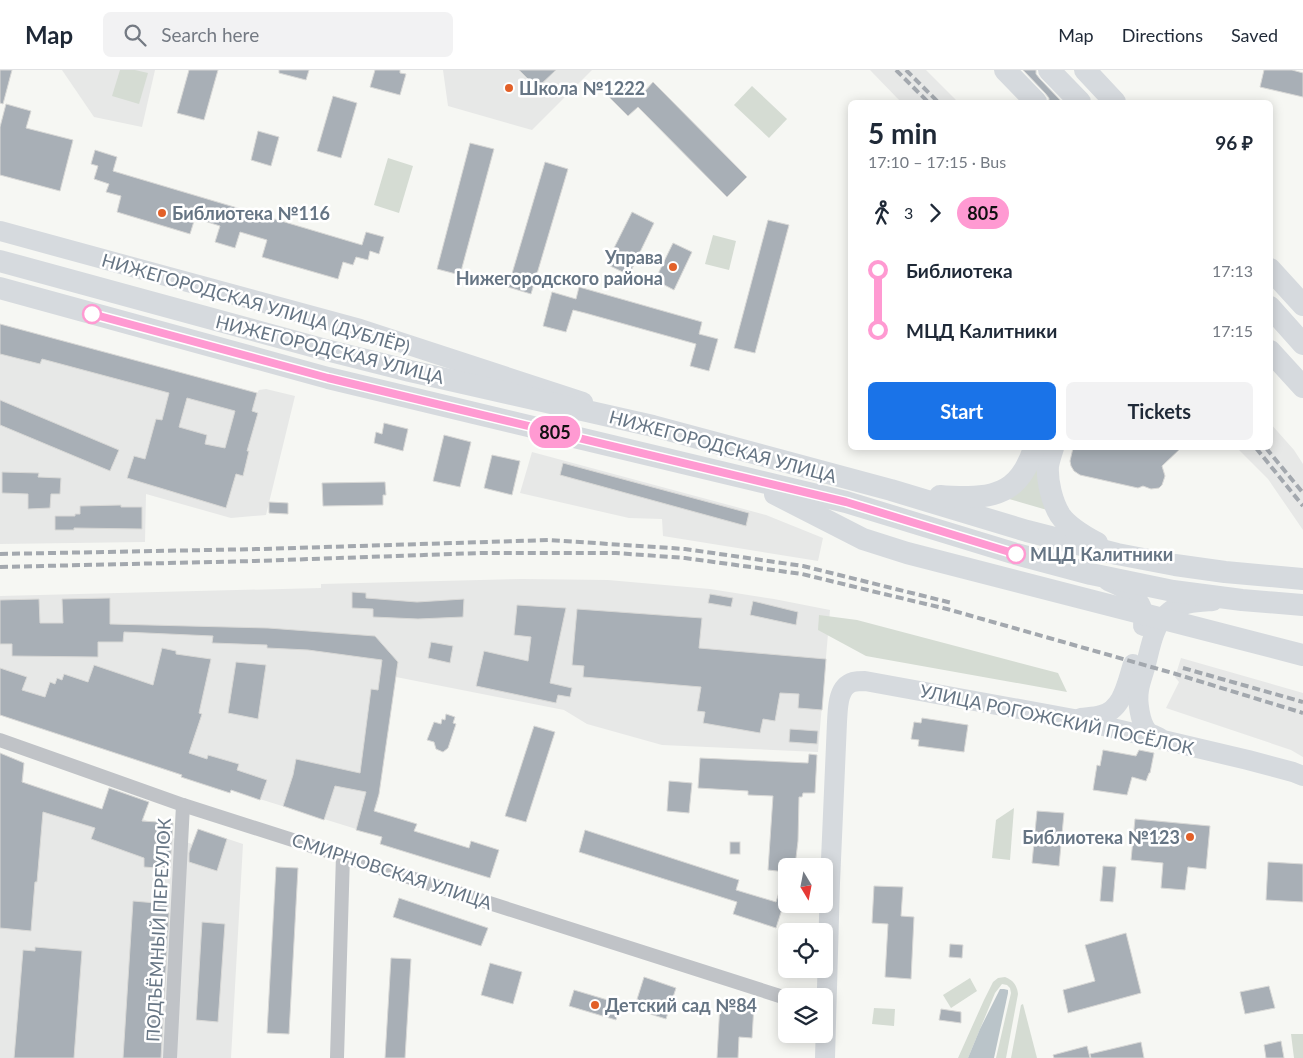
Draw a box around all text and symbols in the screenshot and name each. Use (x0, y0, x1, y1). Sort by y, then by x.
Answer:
search box (103, 12, 453, 57)
text: Map (25, 20, 73, 49)
icon: search (121, 21, 149, 49)
text: Search here (161, 23, 259, 46)
text: Map (1058, 24, 1094, 46)
text: Directions (1122, 24, 1203, 46)
text: Saved (1231, 24, 1278, 46)
place label: Школа №1222 (519, 77, 645, 99)
marker: Школа №1222 (503, 82, 515, 94)
text: 5 min (868, 116, 937, 150)
text: 96 ₽ (1215, 131, 1253, 154)
text: 17:10 – 17:15 · Bus (868, 152, 1006, 171)
icon: walk (868, 199, 896, 227)
icon: forward (921, 199, 949, 227)
place label: Библиотека №116 (172, 202, 330, 224)
text: 805 (967, 202, 999, 224)
text: 3 (904, 203, 913, 222)
marker: Библиотека №116 (156, 207, 168, 219)
place label: Управа Нижегородского района (456, 246, 663, 289)
street label: НИЖЕГОРОДСКАЯ УЛИЦА (ДУБЛЁР) (100, 249, 412, 357)
text: Библиотека (906, 259, 1013, 282)
marker: Управа Нижегородского района (667, 261, 679, 273)
text: 17:13 (1212, 261, 1253, 280)
unlabelled marker (82, 304, 102, 324)
street label: НИЖЕГОРОДСКАЯ УЛИЦА (214, 310, 446, 388)
text: МЦД Калитники (906, 319, 1057, 342)
text: 17:15 (1212, 321, 1253, 340)
button: Start (868, 382, 1056, 440)
button: Tickets (1066, 382, 1253, 440)
street label: НИЖЕГОРОДСКАЯ УЛИЦА (607, 405, 840, 487)
line badge: 805 (526, 416, 584, 448)
text: 805 (539, 421, 571, 443)
place label: МЦД Калитники (1030, 543, 1173, 565)
marker: МЦД Калитники (1006, 544, 1026, 564)
street label: УЛИЦА РОГОЖСКИЙ ПОСЁЛОК (918, 679, 1196, 759)
street label: ПОДЪЁМНЫЙ ПЕРЕУЛОК (141, 818, 175, 1042)
place label: Библиотека №123 (1022, 826, 1180, 848)
street label: СМИРНОВСКАЯ УЛИЦА (289, 828, 496, 914)
marker: Библиотека №123 (1184, 831, 1196, 843)
north arrow (778, 858, 832, 912)
map controls (778, 858, 833, 1043)
button: locate (778, 923, 833, 978)
button: layers (778, 988, 833, 1043)
place label: Детский сад №84 (605, 994, 757, 1016)
marker: Детский сад №84 (589, 999, 601, 1011)

